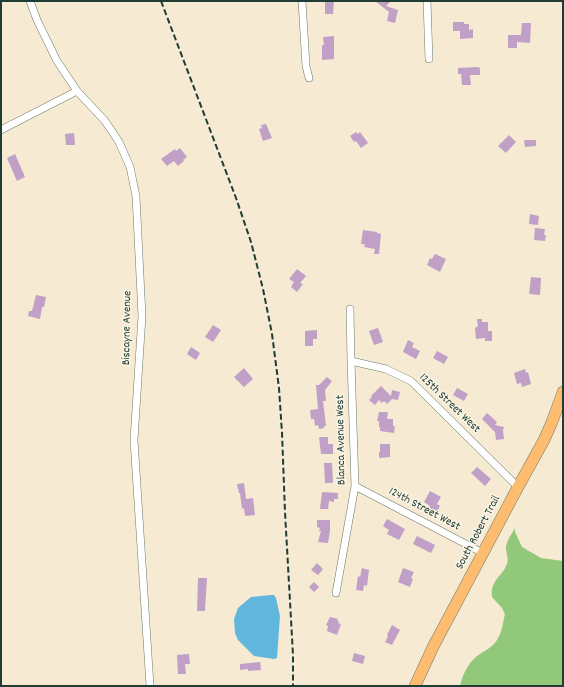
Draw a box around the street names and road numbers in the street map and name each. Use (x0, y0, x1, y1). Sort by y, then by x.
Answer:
street label: Biscayne Avenue (120, 291, 136, 365)
street label: 125th Street West (415, 371, 483, 437)
street label: Blanca Avenue West (334, 395, 350, 485)
street label: 124th Street West (386, 485, 462, 535)
street label: South Robert Trail (453, 494, 505, 572)

